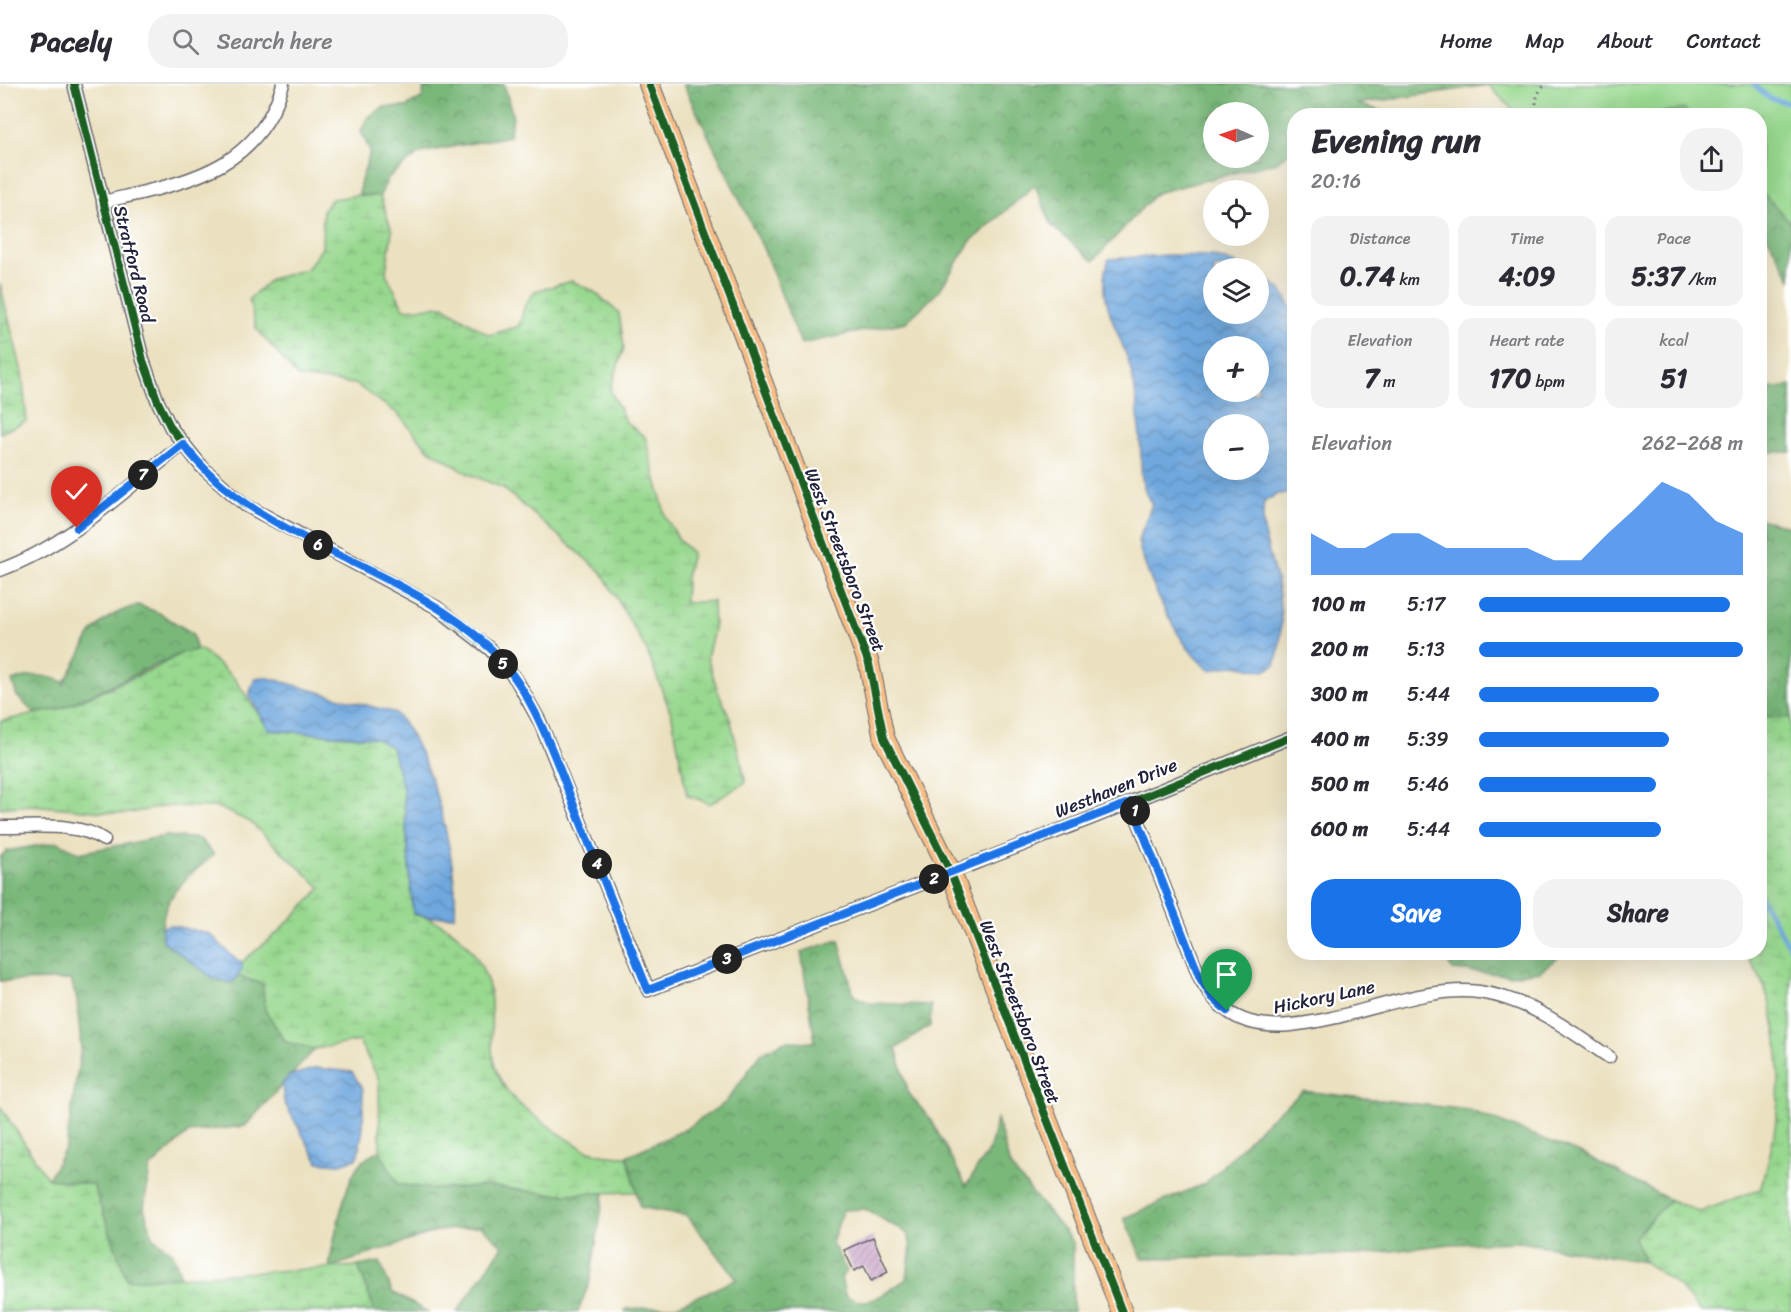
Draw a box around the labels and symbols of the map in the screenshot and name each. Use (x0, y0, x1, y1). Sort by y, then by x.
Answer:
north arrow (1203, 102, 1269, 168)
street label: Stratford Road (104, 202, 164, 327)
pin: 7 (128, 460, 158, 490)
street label: West Streetsboro Street (795, 463, 895, 657)
pin (51, 466, 102, 528)
pin: 6 (303, 530, 333, 560)
pin: 5 (488, 649, 518, 679)
street label: Westhaven Drive (1050, 749, 1182, 827)
pin: 1 (1120, 796, 1150, 826)
pin: 4 (582, 849, 612, 879)
pin: 2 (919, 864, 949, 894)
street label: West Streetsboro Street (970, 915, 1070, 1109)
pin: 3 (712, 944, 742, 974)
pin (1201, 949, 1252, 1011)
street label: Hickory Lane (1270, 971, 1378, 1023)

